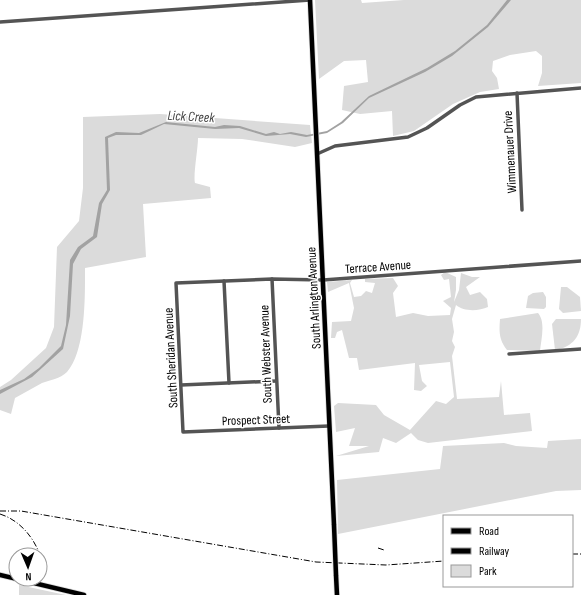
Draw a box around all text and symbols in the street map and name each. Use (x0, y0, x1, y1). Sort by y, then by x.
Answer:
water label: Lick Creek (167, 107, 216, 126)
street label: Wimmenauer Drive (500, 110, 520, 194)
street label: South Arlington Avenue (303, 247, 325, 349)
street label: Terrace Avenue (345, 257, 412, 277)
street label: South Webster Avenue (256, 305, 276, 403)
street label: South Sheridan Avenue (160, 307, 182, 408)
street label: Prospect Street (222, 411, 290, 429)
legend (443, 515, 573, 587)
text: Road (479, 524, 499, 539)
text: Railway (479, 544, 510, 559)
north arrow (8, 547, 48, 587)
text: Park (479, 564, 497, 579)
text: N (25, 570, 31, 583)

